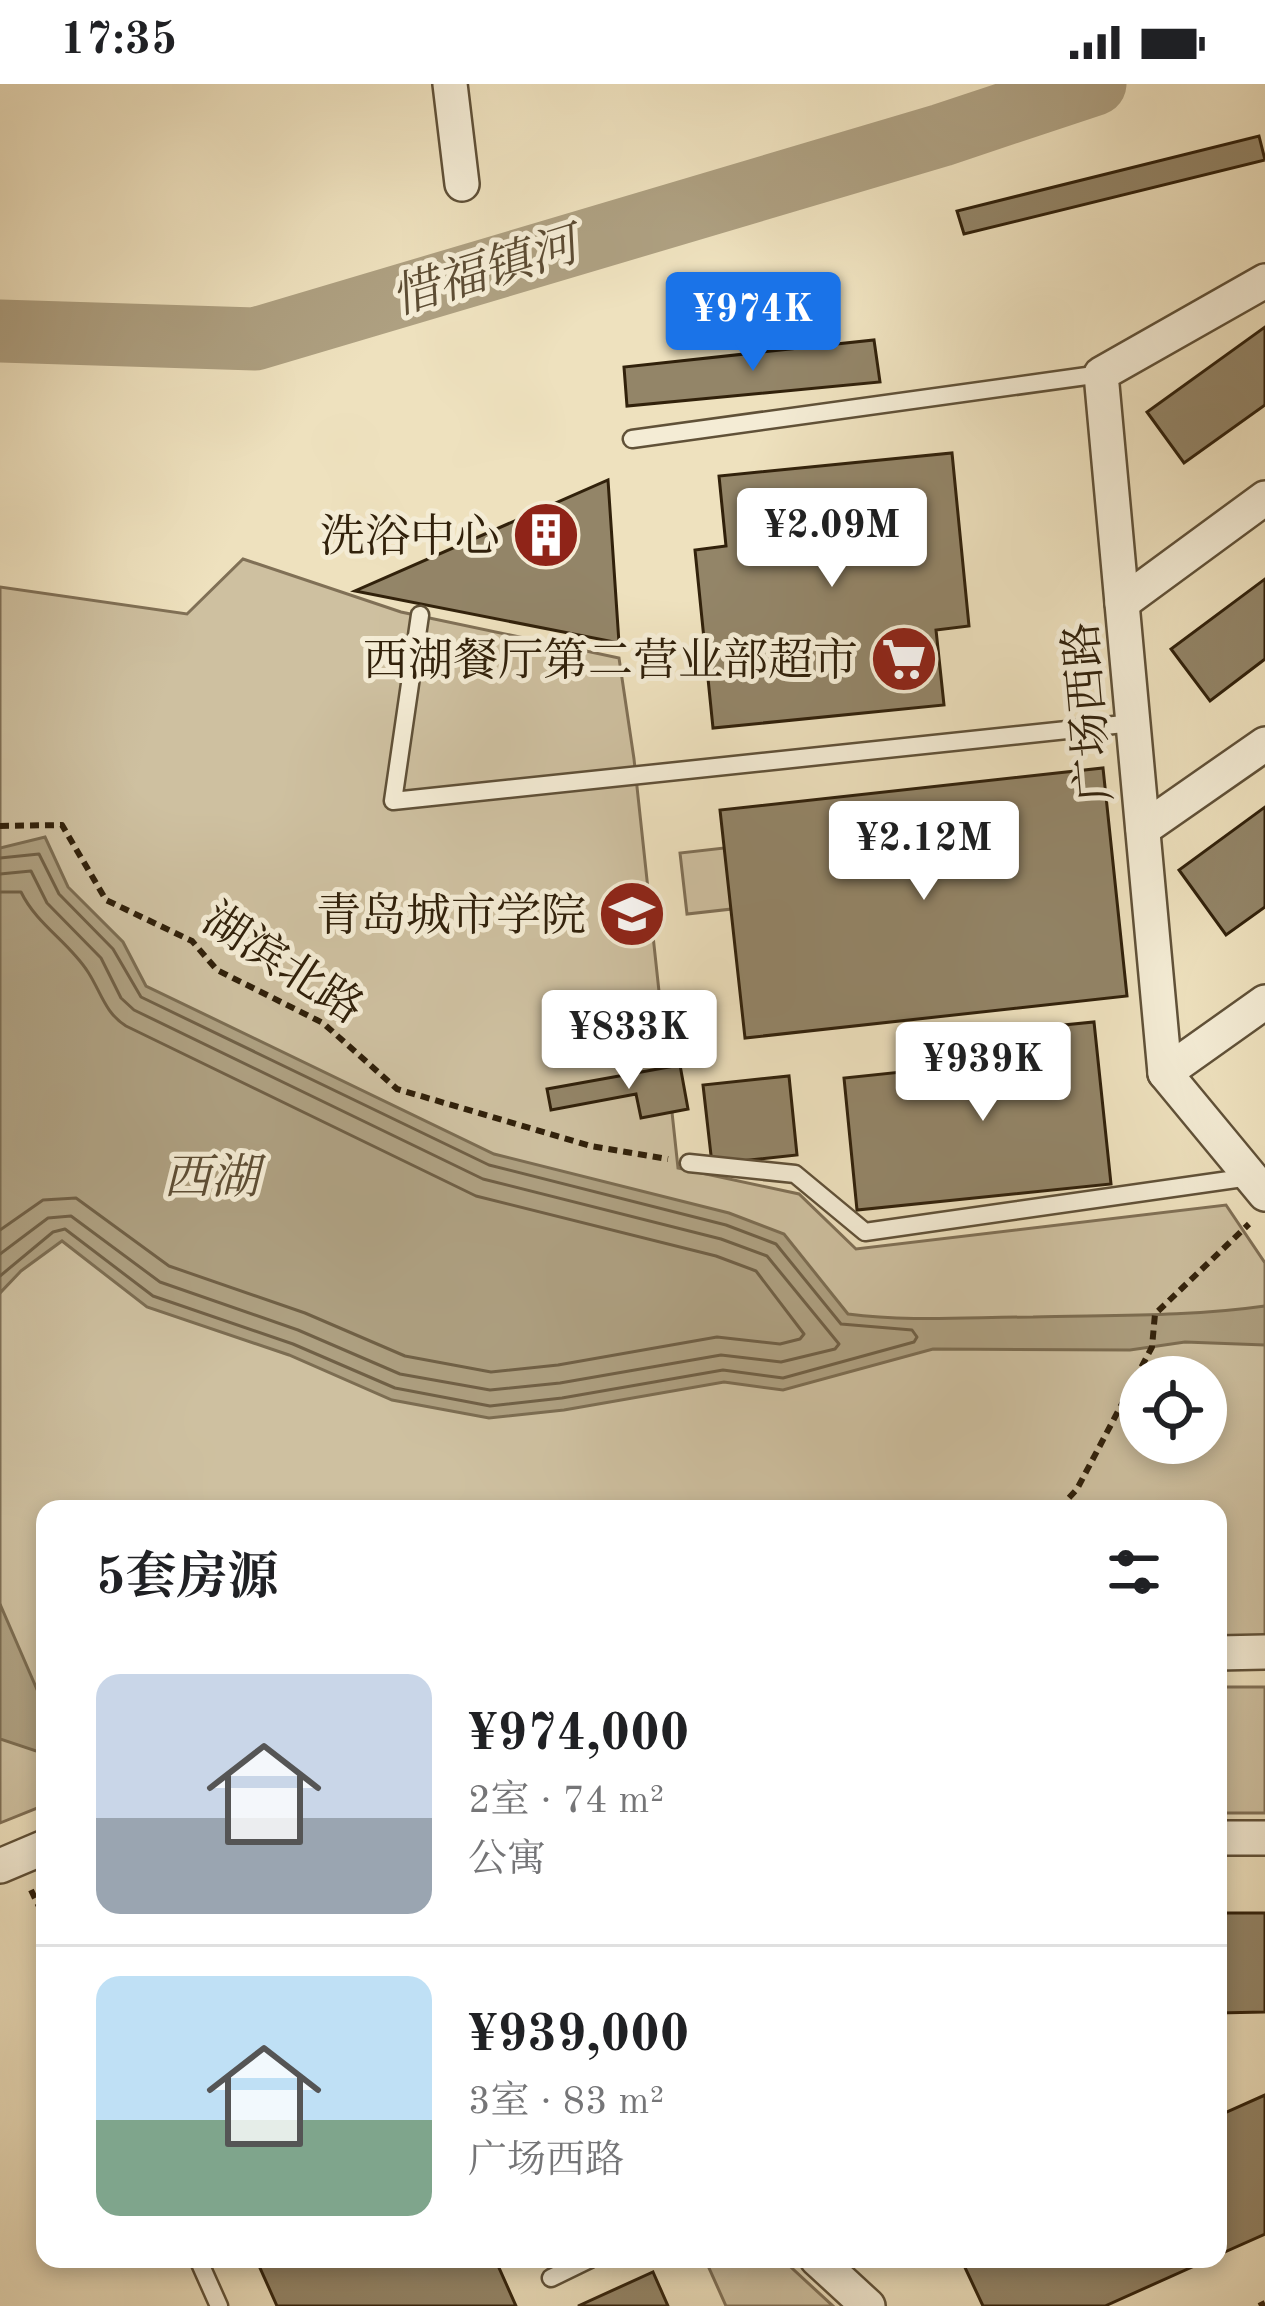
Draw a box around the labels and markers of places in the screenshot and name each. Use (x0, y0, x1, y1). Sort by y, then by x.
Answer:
pin: ¥974K (669, 272, 837, 374)
pin: ¥2.09M (734, 488, 930, 590)
building icon: 洗浴中心 (511, 500, 581, 570)
place label: 洗浴中心 (320, 513, 500, 562)
supermarket icon: 西湖餐厅第二营业部超市 (869, 624, 939, 694)
place label: 西湖餐厅第二营业部超市 (363, 637, 858, 686)
pin: ¥2.12M (826, 801, 1022, 903)
school or university icon: 青岛城市学院 (597, 879, 667, 949)
place label: 青岛城市学院 (316, 891, 586, 941)
pin: ¥833K (545, 990, 713, 1092)
pin: ¥939K (899, 1022, 1067, 1124)

